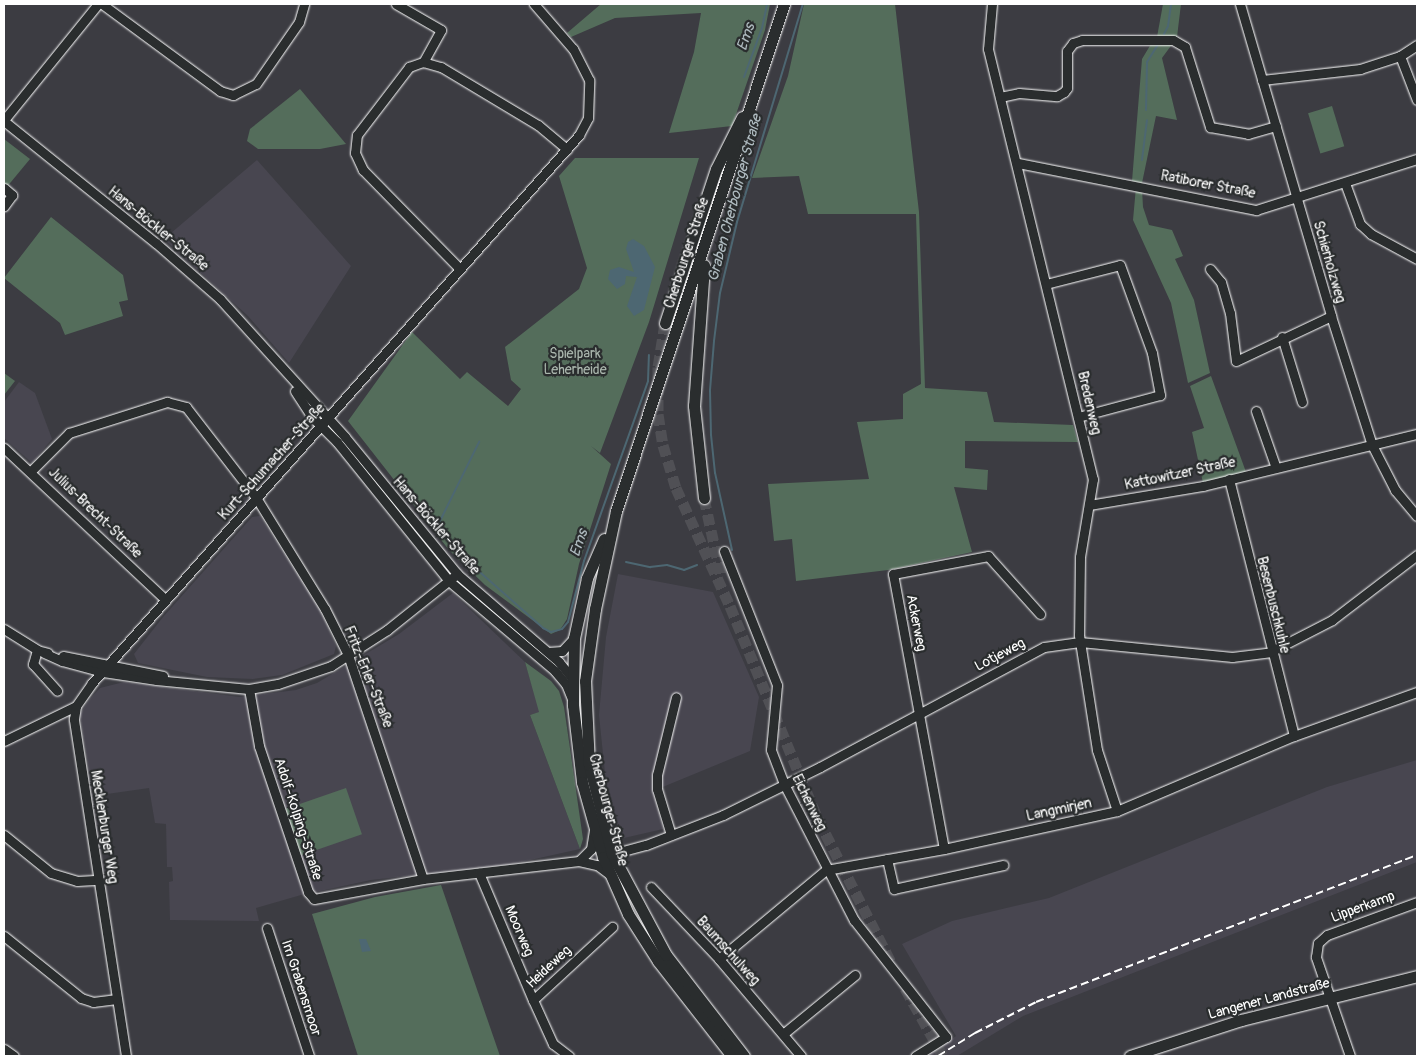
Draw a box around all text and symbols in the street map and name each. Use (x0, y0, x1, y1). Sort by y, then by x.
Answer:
water label: Ems (733, 21, 759, 53)
water label: Graben Cherbourger Straße (704, 113, 766, 283)
street label: Ratiborer Straße (1159, 168, 1257, 202)
street label: Hans-Böckler-Straße (104, 183, 212, 275)
street label: Cherbourger Straße (661, 196, 713, 310)
street label: Schierholzweg (1309, 219, 1349, 305)
park label: Spielpark Leherheide (543, 346, 607, 378)
street label: Bredenweg (1074, 370, 1104, 436)
street label: Kurt-Schumacher-Straße (215, 400, 329, 524)
street label: Kattowitzer Straße (1123, 454, 1237, 494)
street label: Julius-Brecht-Straße (45, 464, 145, 562)
street label: Hans-Böckler-Straße (389, 474, 483, 578)
water label: Ems (566, 527, 592, 559)
street label: Besenbuschkuhle (1253, 555, 1293, 655)
street label: Ackerweg (902, 593, 930, 653)
street label: Fritz-Erler-Straße (340, 624, 396, 730)
street label: Lotjeweg (972, 635, 1028, 675)
street label: Cherbourger Straße (585, 752, 631, 868)
street label: Adolf-Kolping-Straße (270, 756, 326, 882)
street label: Mecklenburger Weg (87, 769, 121, 885)
street label: Eichenweg (788, 772, 830, 834)
street label: Langmirjen (1025, 795, 1093, 825)
street label: Lipperkamp (1329, 888, 1397, 926)
street label: Moorweg (501, 903, 537, 959)
street label: Baumschulweg (693, 913, 763, 989)
street label: Im Grabensmoor (278, 938, 324, 1038)
street label: Heideweg (523, 942, 575, 992)
street label: Langener Landstraße (1206, 975, 1332, 1023)

